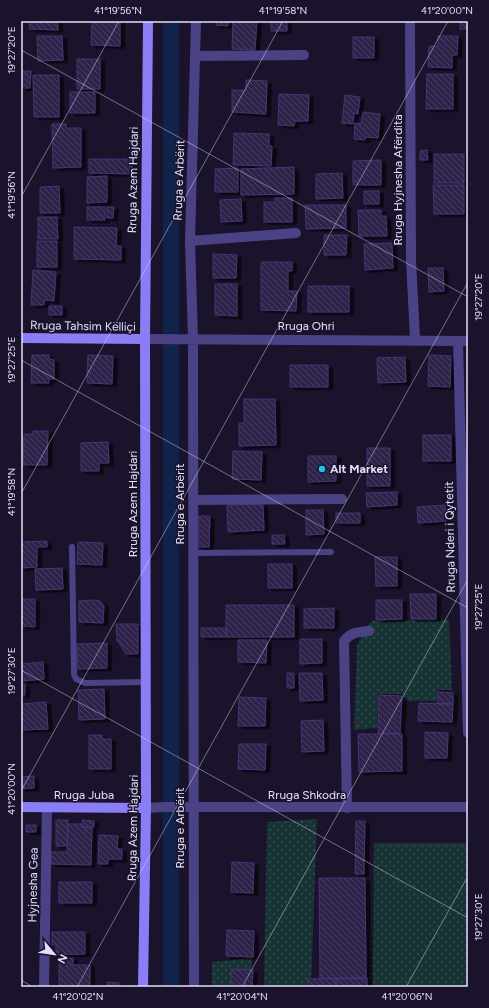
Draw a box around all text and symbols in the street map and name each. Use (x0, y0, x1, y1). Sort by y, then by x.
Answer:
text: 41°19'56"N (94, 4, 142, 17)
text: 41°19'58"N (259, 4, 307, 17)
text: 41°20'00"N (421, 4, 473, 17)
text: 19°27'20"E (5, 26, 18, 74)
street label: Rruga Hyjnesha Afërdita (391, 114, 405, 246)
street label: Rruga Azem Hajdari (125, 127, 141, 233)
street label: Rruga e Arbërit (171, 139, 187, 221)
text: 41°19'56"N (5, 171, 18, 219)
text: 19°27'20"E (472, 273, 485, 321)
street label: Rruga Tahsim Këlliçi (30, 318, 136, 334)
street label: Rruga Ohri (277, 319, 335, 333)
text: 19°27'25"E (5, 336, 18, 383)
street label: Rruga Azem Hajdari (126, 451, 140, 557)
place label: Alt Market (330, 462, 388, 476)
street label: Rruga e Arbërit (173, 463, 187, 545)
marker: Alt Market (317, 464, 327, 474)
text: 41°19'58"N (5, 468, 18, 516)
street label: Rruga Nderi i Qytetit (442, 481, 458, 593)
text: 19°27'25"E (472, 583, 485, 630)
text: 19°27'30"E (5, 647, 18, 695)
text: 41°20'00"N (5, 763, 18, 815)
street label: Rruga Azem Hajdari (125, 775, 141, 881)
street label: Rruga e Arbërit (173, 787, 187, 869)
street label: Rruga Juba (54, 788, 114, 802)
street label: Rruga Shkodra (268, 788, 346, 802)
street label: Hyjnesha Gea (25, 847, 41, 923)
text: 19°27'30"E (472, 893, 485, 941)
north arrow (34, 934, 74, 974)
text: N (55, 952, 70, 965)
text: 41°20'02"N (53, 990, 103, 1003)
text: 41°20'04"N (216, 990, 268, 1003)
text: 41°20'06"N (381, 990, 433, 1003)

